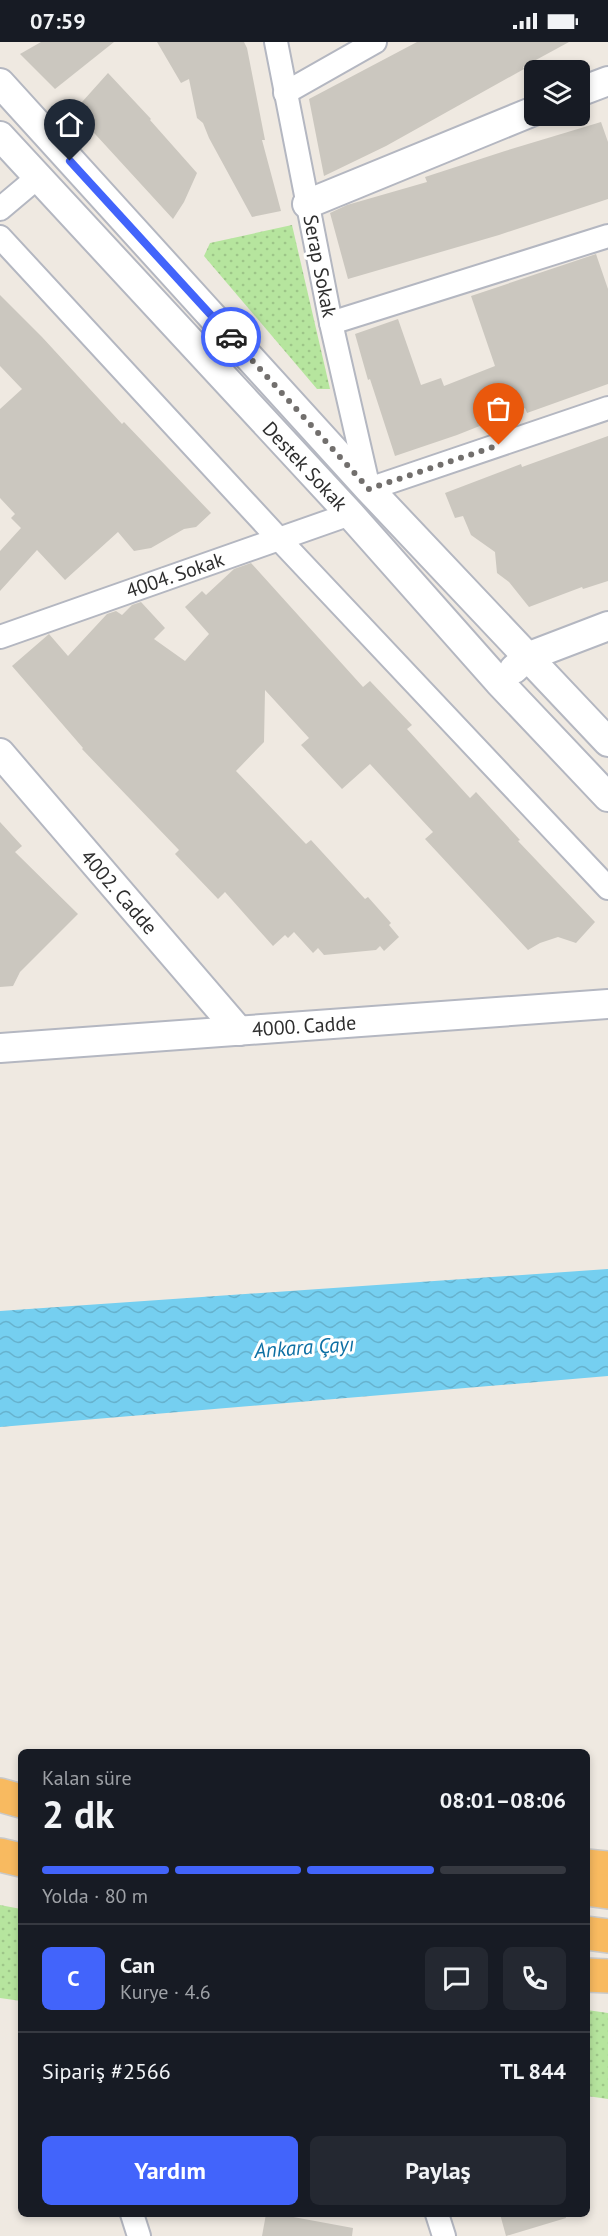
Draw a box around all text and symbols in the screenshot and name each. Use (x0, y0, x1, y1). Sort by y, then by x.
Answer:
text: 07:59 (30, 7, 86, 35)
map controls (524, 60, 590, 126)
button: layers (524, 60, 590, 126)
pin (44, 99, 95, 161)
icon: home (53, 108, 86, 141)
street label: Serap Sokak (297, 212, 343, 320)
courier (201, 307, 261, 367)
icon: car (215, 321, 248, 354)
pin (473, 383, 524, 445)
icon: bag (482, 392, 515, 425)
street label: Destek Sokak (257, 416, 353, 517)
street label: 4004. Sokak (123, 546, 228, 604)
street label: 4002. Cadde (75, 844, 163, 940)
street label: 4000. Cadde (251, 1009, 357, 1043)
water label: Ankara Çayı (252, 1330, 355, 1364)
text: Kalan süre (42, 1765, 132, 1791)
text: 08:01–08:06 (440, 1786, 566, 1814)
text: 2 dk (42, 1788, 114, 1839)
text: Yolda · 80 m (42, 1883, 148, 1909)
button: chat (425, 1947, 488, 2010)
button: phone (503, 1947, 566, 2010)
text: Can (120, 1951, 155, 1979)
text: C (67, 1964, 80, 1992)
text: Kurye · 4.6 (120, 1979, 211, 2005)
text: Sipariş #2566 (42, 2057, 171, 2085)
text: TL 844 (500, 2057, 566, 2085)
button: Yardım (42, 2136, 298, 2205)
button: Paylaş (310, 2136, 566, 2205)

